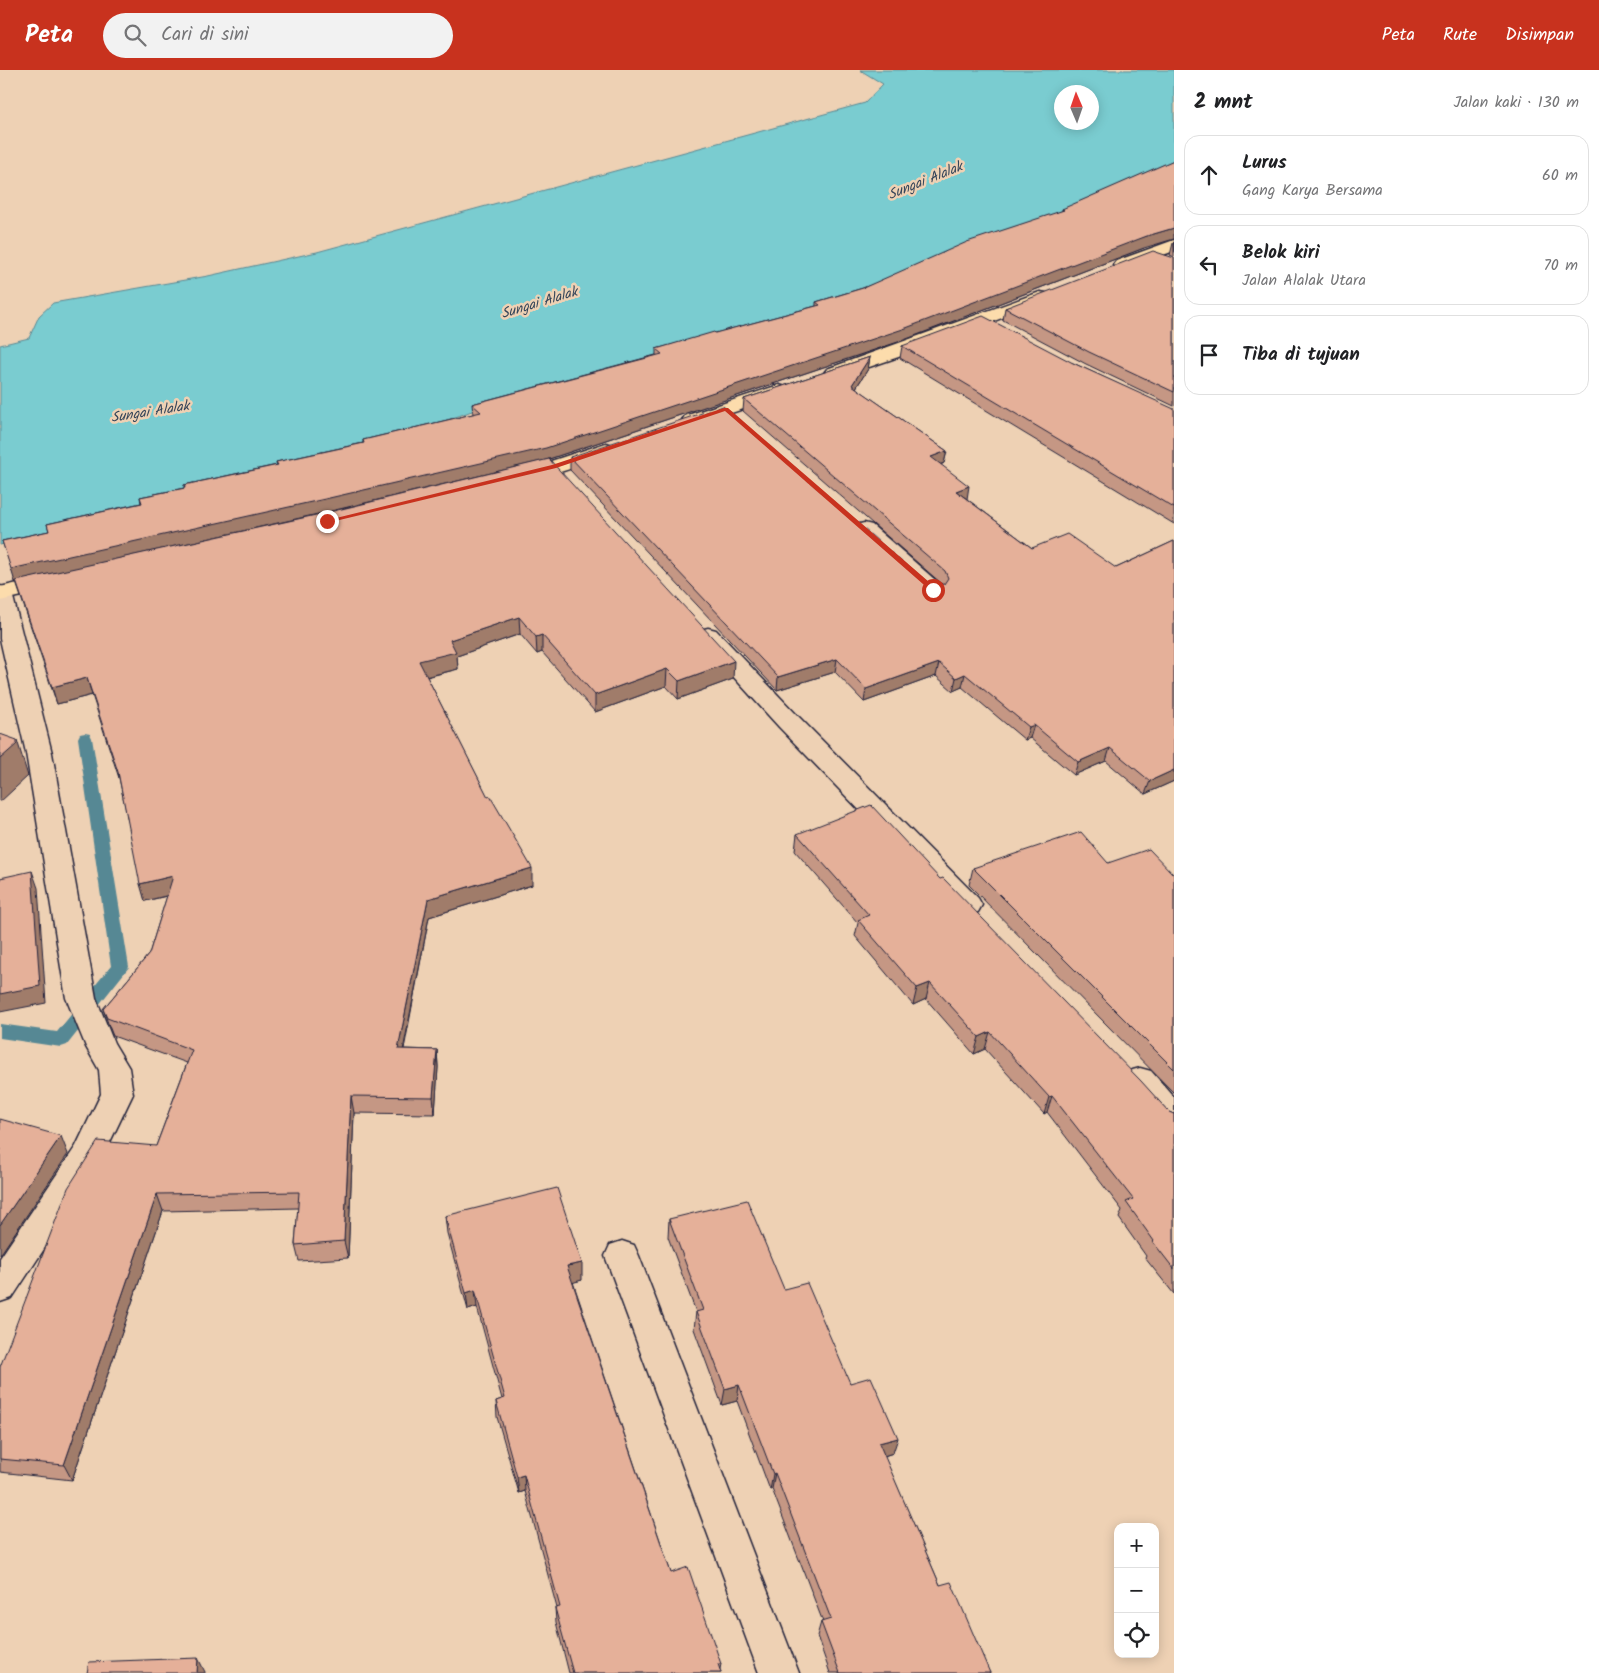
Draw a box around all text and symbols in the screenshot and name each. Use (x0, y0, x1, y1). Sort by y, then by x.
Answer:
search box (103, 13, 453, 58)
text: Peta (25, 16, 73, 55)
text: Cari di sini (161, 20, 249, 50)
icon: search (121, 21, 149, 49)
text: Peta (1382, 21, 1415, 50)
text: Rute (1443, 21, 1477, 50)
text: Disimpan (1505, 21, 1574, 50)
north arrow (1054, 85, 1099, 130)
text: 2 mnt (1194, 86, 1253, 119)
text: Jalan kaki · 130 m (1453, 90, 1579, 115)
text: Lurus (1242, 148, 1287, 178)
water label: Sungai Alalak (885, 155, 968, 206)
icon: ahead (1195, 161, 1223, 189)
text: 60 m (1542, 163, 1578, 188)
text: Gang Karya Bersama (1242, 178, 1383, 203)
text: Belok kiri (1242, 238, 1320, 268)
icon: left (1195, 251, 1223, 279)
text: 70 m (1543, 253, 1578, 278)
text: Jalan Alalak Utara (1242, 268, 1366, 293)
water label: Sungai Alalak (498, 280, 583, 325)
text: Tiba di tujuan (1242, 340, 1360, 370)
icon: arrive (1195, 341, 1223, 369)
water label: Sungai Alalak (109, 395, 193, 429)
route end (316, 510, 339, 533)
route start (922, 579, 945, 602)
map controls (1114, 1523, 1159, 1658)
button: + (1114, 1523, 1159, 1568)
button: − (1114, 1568, 1159, 1613)
button: locate (1114, 1613, 1159, 1658)

